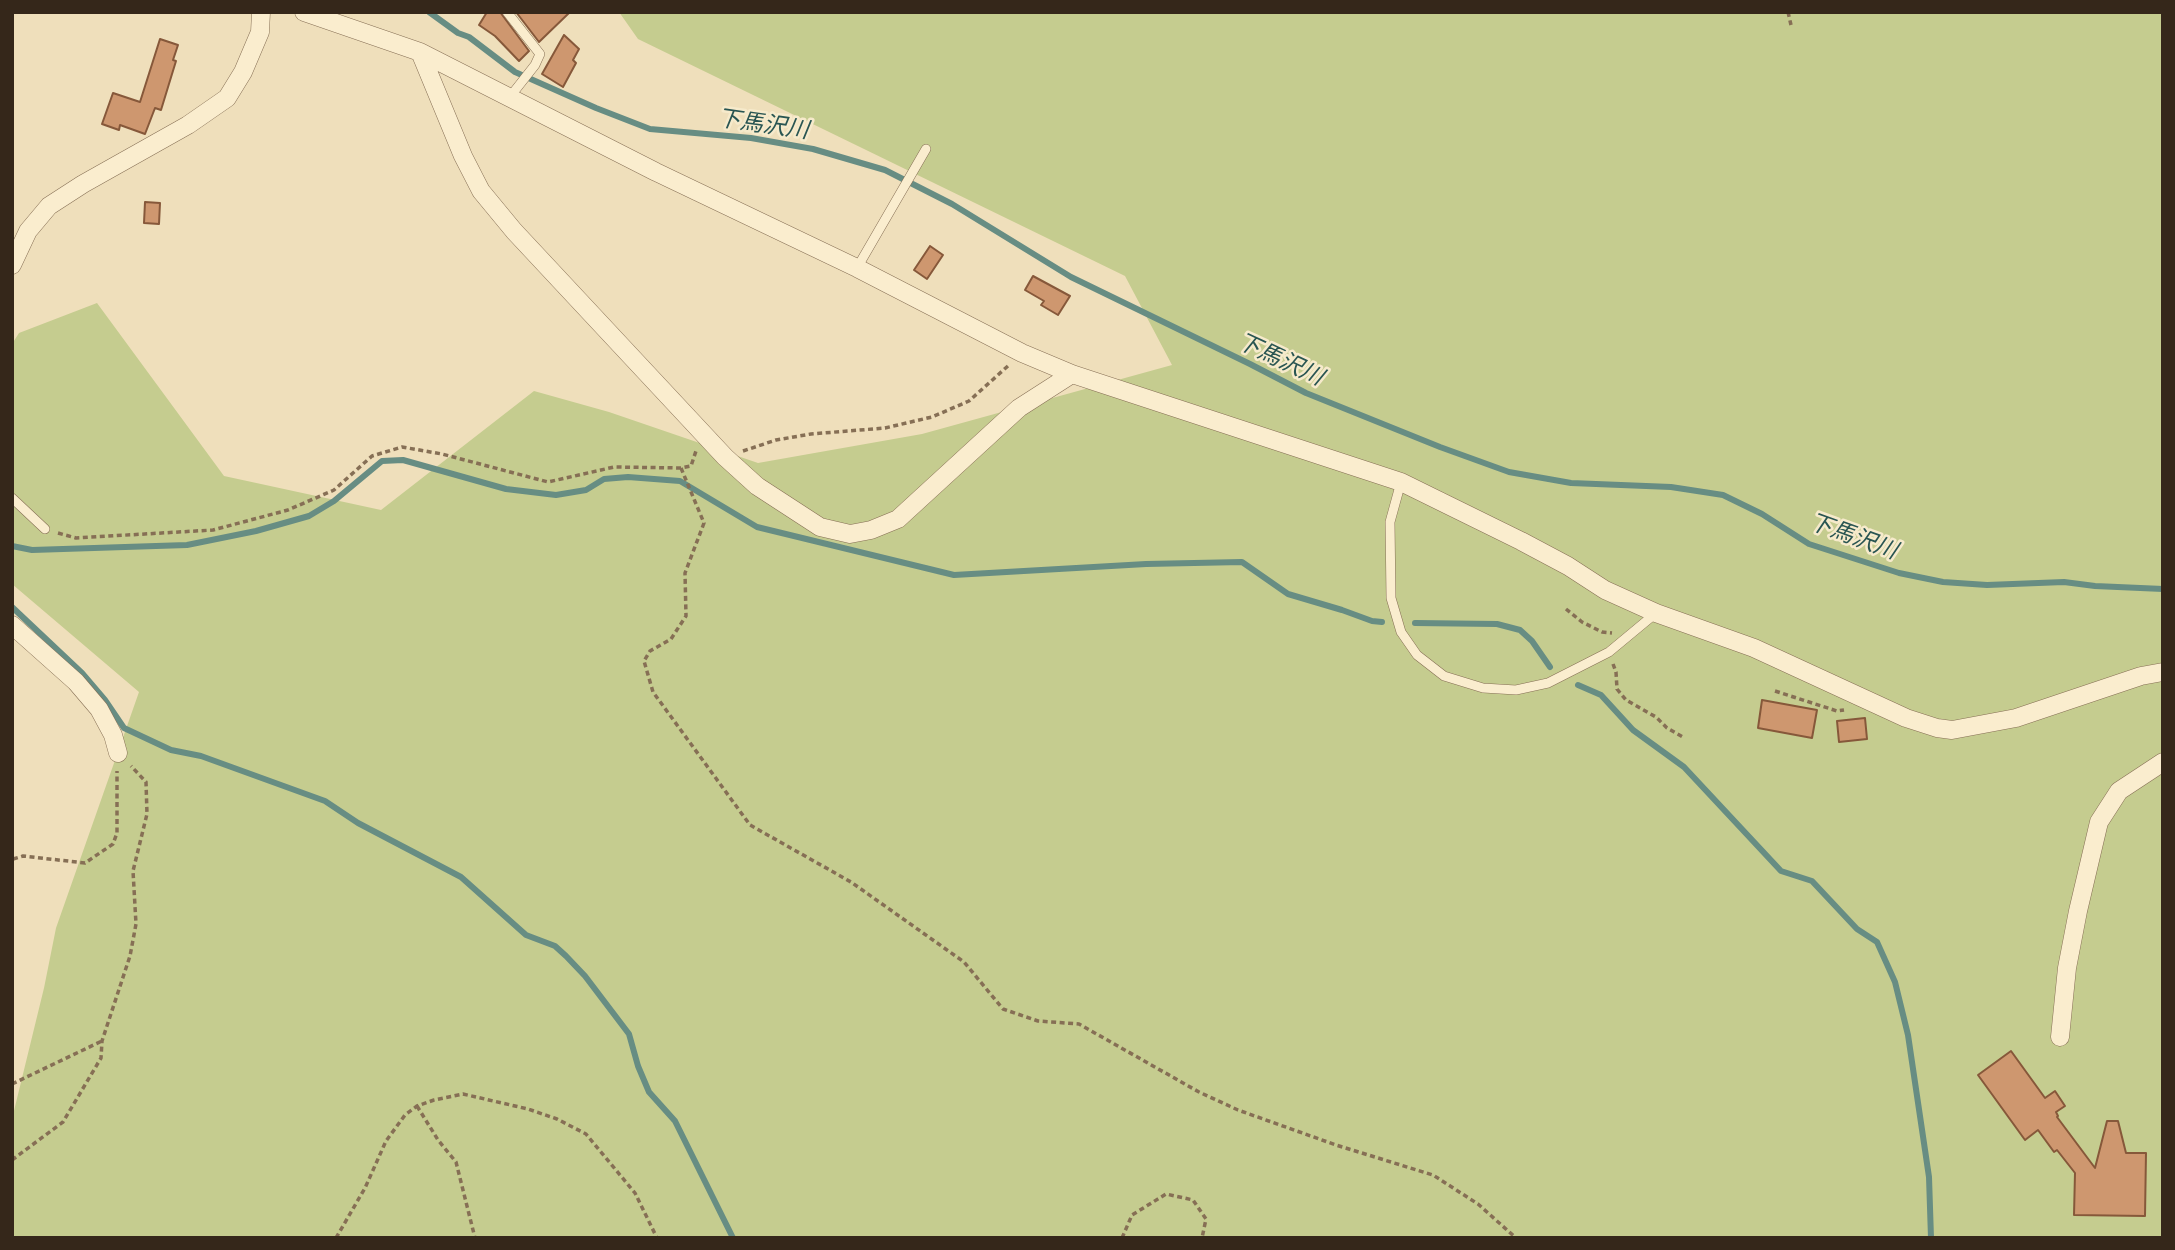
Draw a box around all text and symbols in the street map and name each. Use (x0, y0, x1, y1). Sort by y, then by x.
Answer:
water label: 下馬沢川 (716, 105, 810, 145)
water label: 下馬沢川 (1232, 328, 1328, 392)
water label: 下馬沢川 (1805, 508, 1901, 566)

